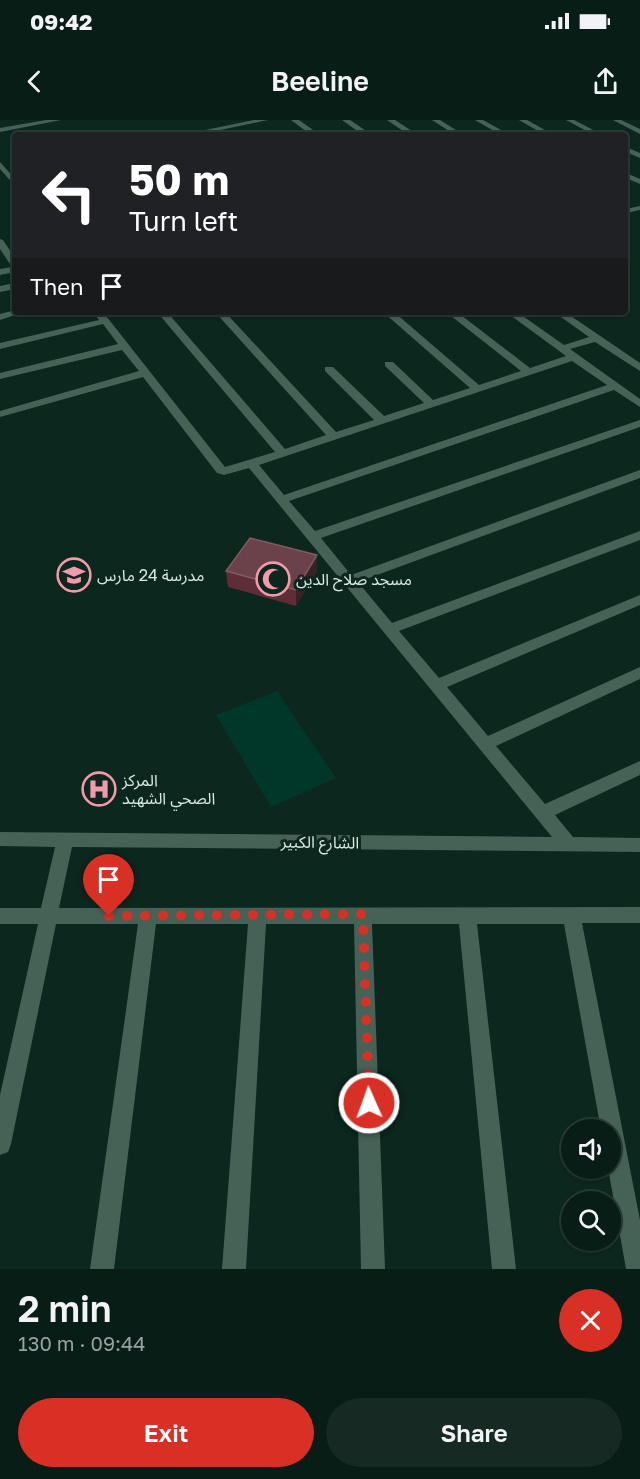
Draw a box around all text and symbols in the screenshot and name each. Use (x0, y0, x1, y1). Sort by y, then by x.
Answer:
text: 09:42 (30, 8, 92, 35)
icon: back (18, 65, 51, 98)
text: Beeline (271, 65, 369, 97)
icon: share (589, 65, 622, 98)
text: 50 m (129, 154, 229, 204)
icon: left (30, 156, 108, 234)
text: Turn left (129, 205, 238, 237)
icon: arrive (95, 270, 128, 303)
text: Then (30, 273, 83, 300)
school or university icon: مدرسة 24 مارس (56, 557, 92, 593)
mosque icon: مسجد صلاح الدين (255, 561, 291, 597)
place label: مدرسة 24 مارس (97, 565, 204, 585)
place label: مسجد صلاح الدين (296, 569, 412, 592)
place label: المركز الصحي الشهيد (121, 770, 215, 811)
hospital icon: المركز الصحي الشهيد (81, 771, 117, 807)
street label: الشارع الكبير (280, 831, 359, 856)
pin (83, 854, 134, 916)
icon: arrive (92, 863, 125, 896)
position arrow (337, 1071, 401, 1135)
map controls (561, 1119, 621, 1251)
button: sound (561, 1119, 621, 1179)
button: search (561, 1191, 621, 1251)
text: 2 min (18, 1287, 112, 1330)
button: close (559, 1289, 622, 1352)
text: 130 m · 09:44 (18, 1331, 145, 1355)
button: Exit (18, 1398, 314, 1467)
button: Share (326, 1398, 622, 1467)

